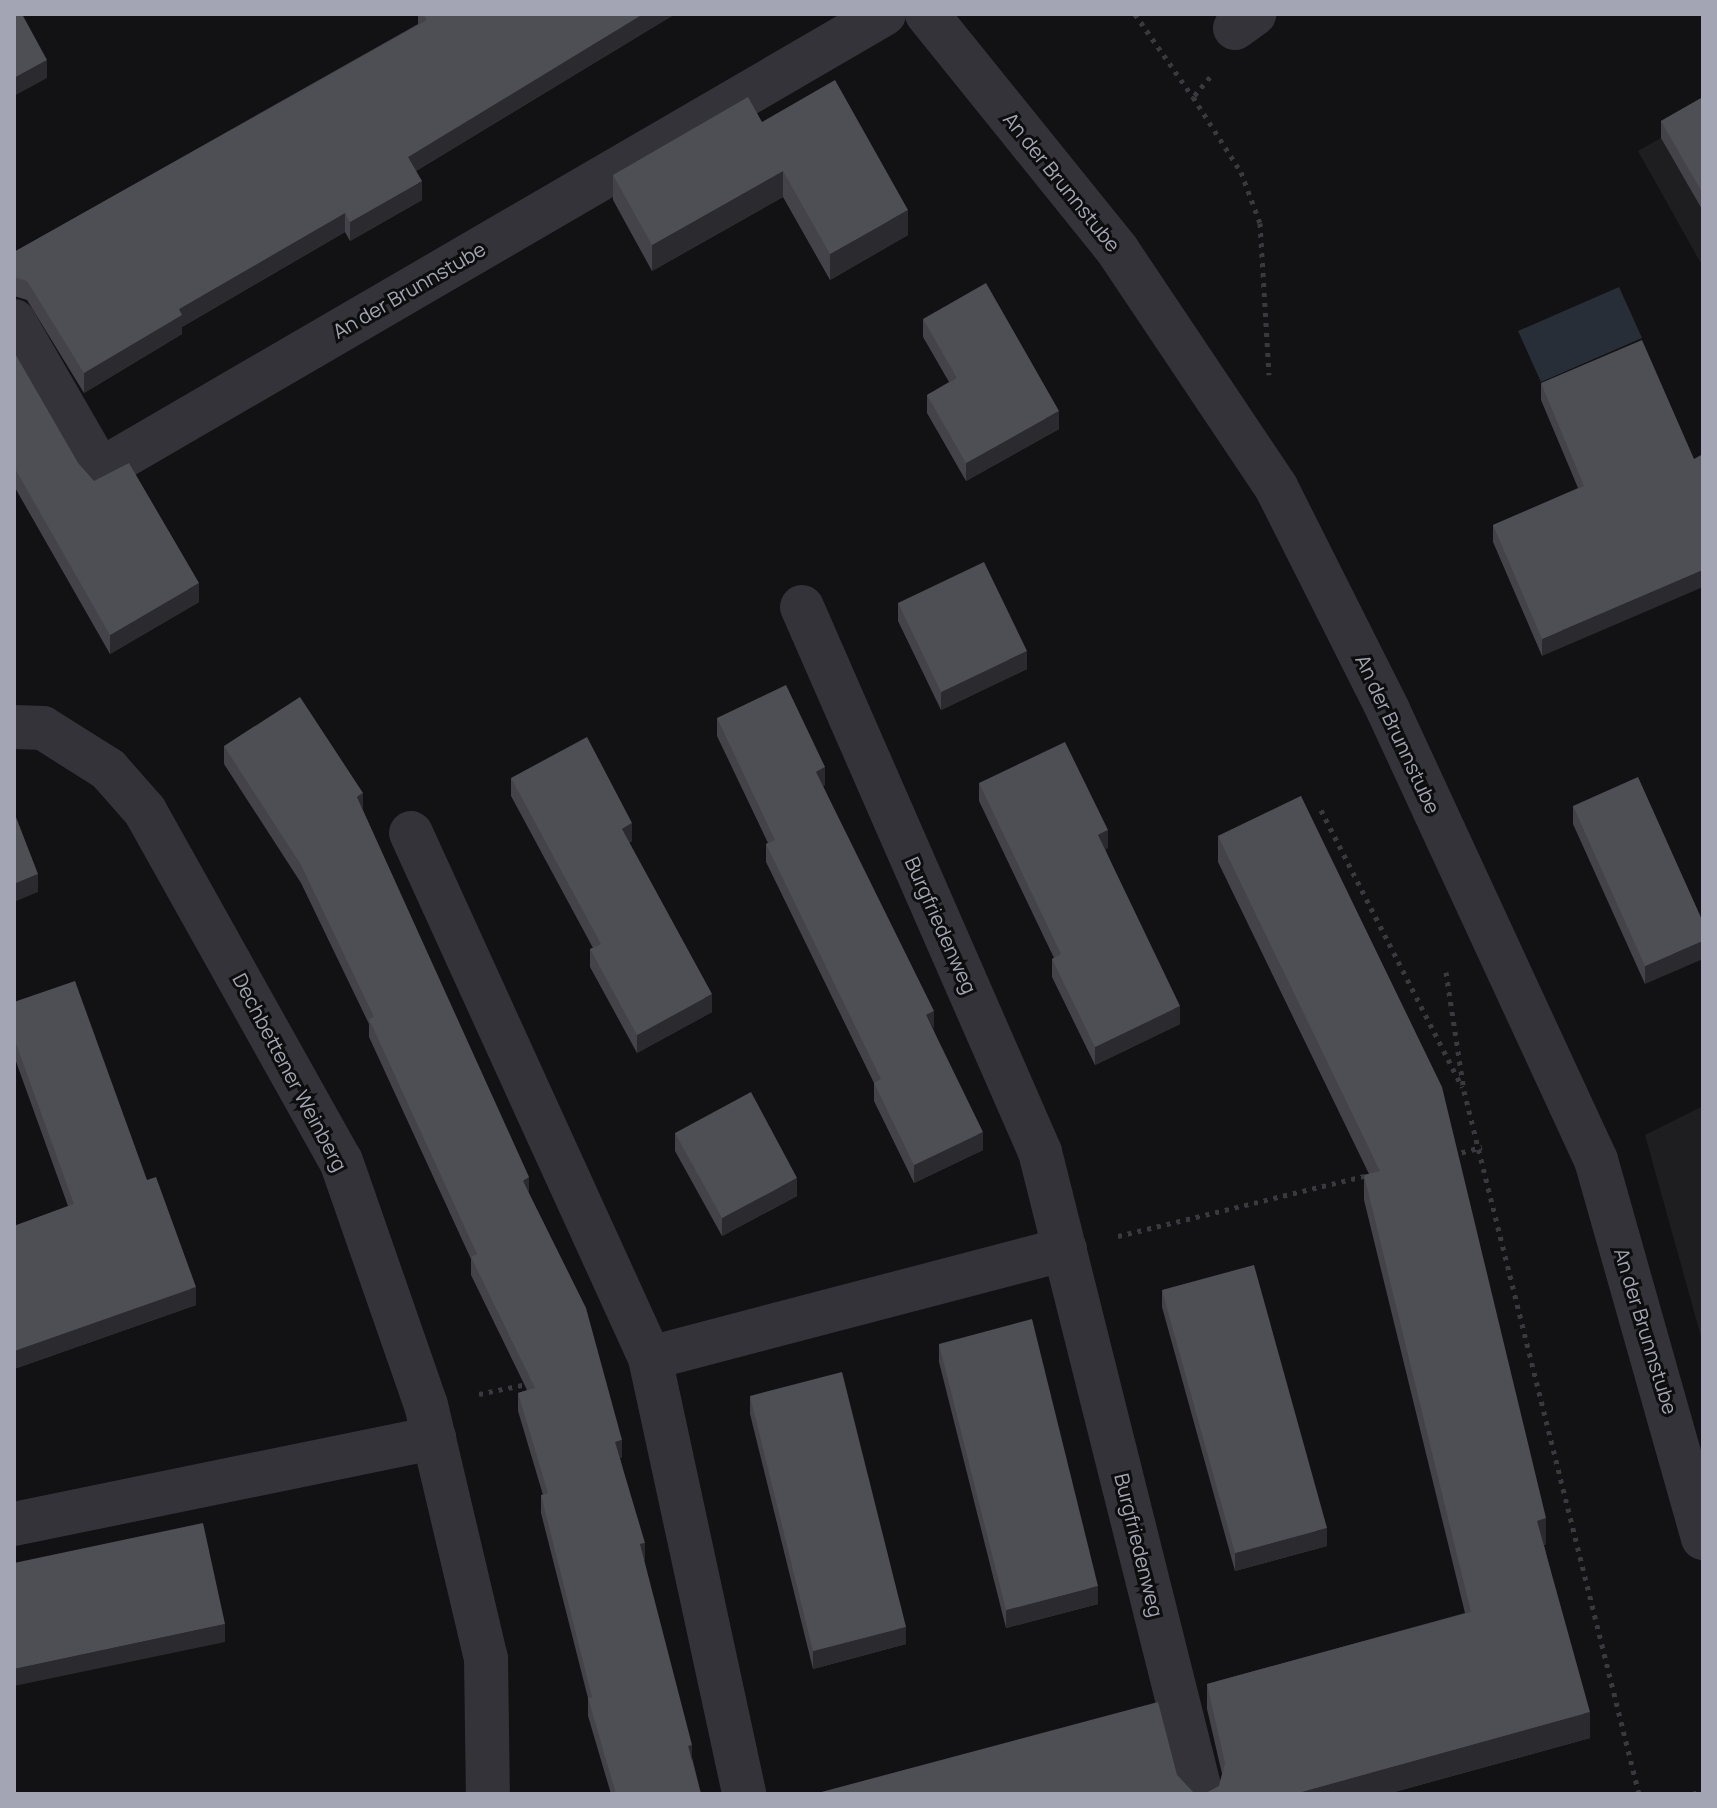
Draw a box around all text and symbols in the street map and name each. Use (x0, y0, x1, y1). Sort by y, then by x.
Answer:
street label: An der Brunnstube (998, 107, 1126, 257)
street label: An der Brunnstube (328, 237, 490, 343)
street label: An der Brunnstube (1351, 651, 1445, 817)
street label: Burgfriedenweg (900, 853, 982, 997)
street label: Dechbettener Weinberg (228, 969, 352, 1175)
street label: An der Brunnstube (1609, 1245, 1683, 1417)
street label: Burgfriedenweg (1110, 1471, 1168, 1619)

